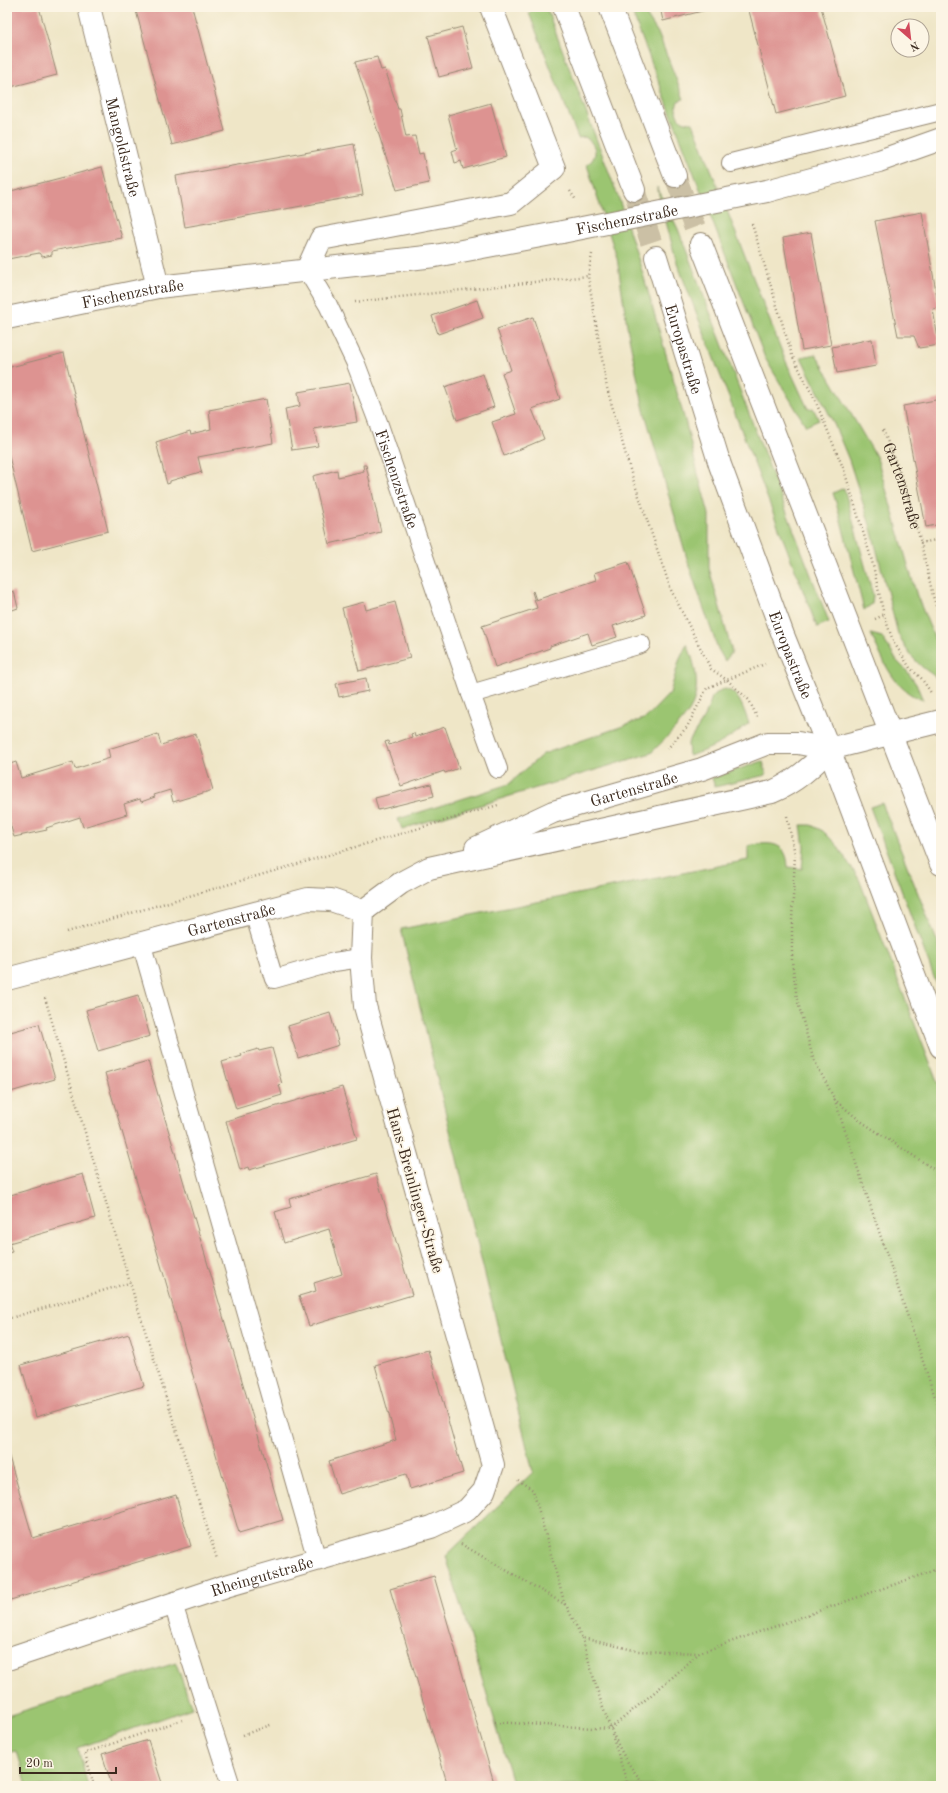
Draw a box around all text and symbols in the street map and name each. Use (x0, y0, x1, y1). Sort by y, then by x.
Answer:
north arrow (890, 18, 930, 58)
text: N (907, 39, 920, 53)
street label: Mangoldstraße (102, 96, 141, 199)
street label: Fischenzstraße (575, 203, 680, 239)
street label: Fischenzstraße (80, 278, 185, 312)
street label: Europastraße (661, 302, 704, 396)
street label: Fischenzstraße (371, 428, 420, 531)
street label: Gartenstraße (879, 441, 923, 531)
street label: Europastraße (765, 609, 814, 701)
street label: Gartenstraße (589, 770, 680, 811)
street label: Gartenstraße (186, 902, 277, 941)
street label: Hans-Breinlinger-Straße (383, 1106, 445, 1275)
street label: Rheingutstraße (209, 1555, 315, 1601)
scale bar (20, 1749, 116, 1775)
text: 20 m (26, 1758, 53, 1770)

